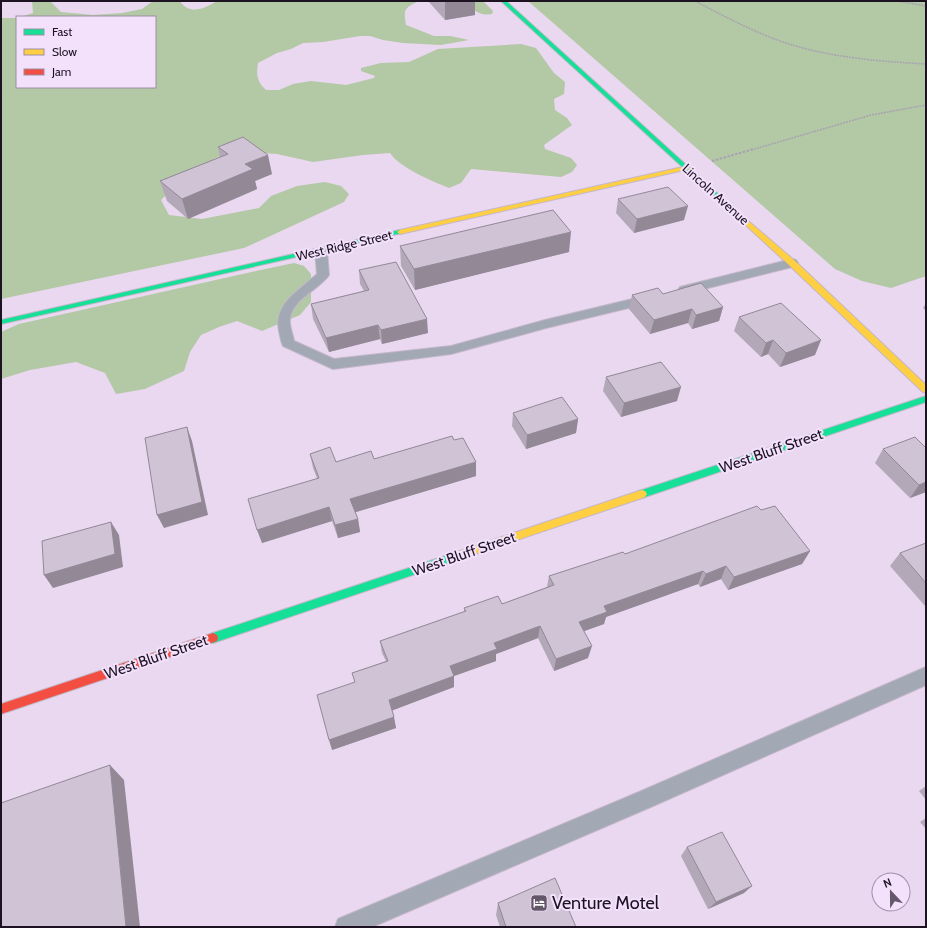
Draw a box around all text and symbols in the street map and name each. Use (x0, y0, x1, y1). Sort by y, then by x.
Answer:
legend (16, 16, 156, 88)
text: Fast (52, 24, 72, 39)
text: Slow (52, 44, 77, 59)
text: Jam (51, 64, 71, 79)
street label: Lincoln Avenue (679, 160, 753, 228)
street label: West Ridge Street (294, 226, 394, 264)
street label: West Bluff Street (717, 425, 825, 477)
street label: West Bluff Street (410, 528, 518, 580)
street label: West Bluff Street (102, 631, 210, 683)
north arrow (871, 872, 911, 912)
text: N (881, 875, 893, 891)
place label: Venture Motel (552, 892, 660, 914)
hotel icon: Venture Motel (529, 893, 549, 913)

